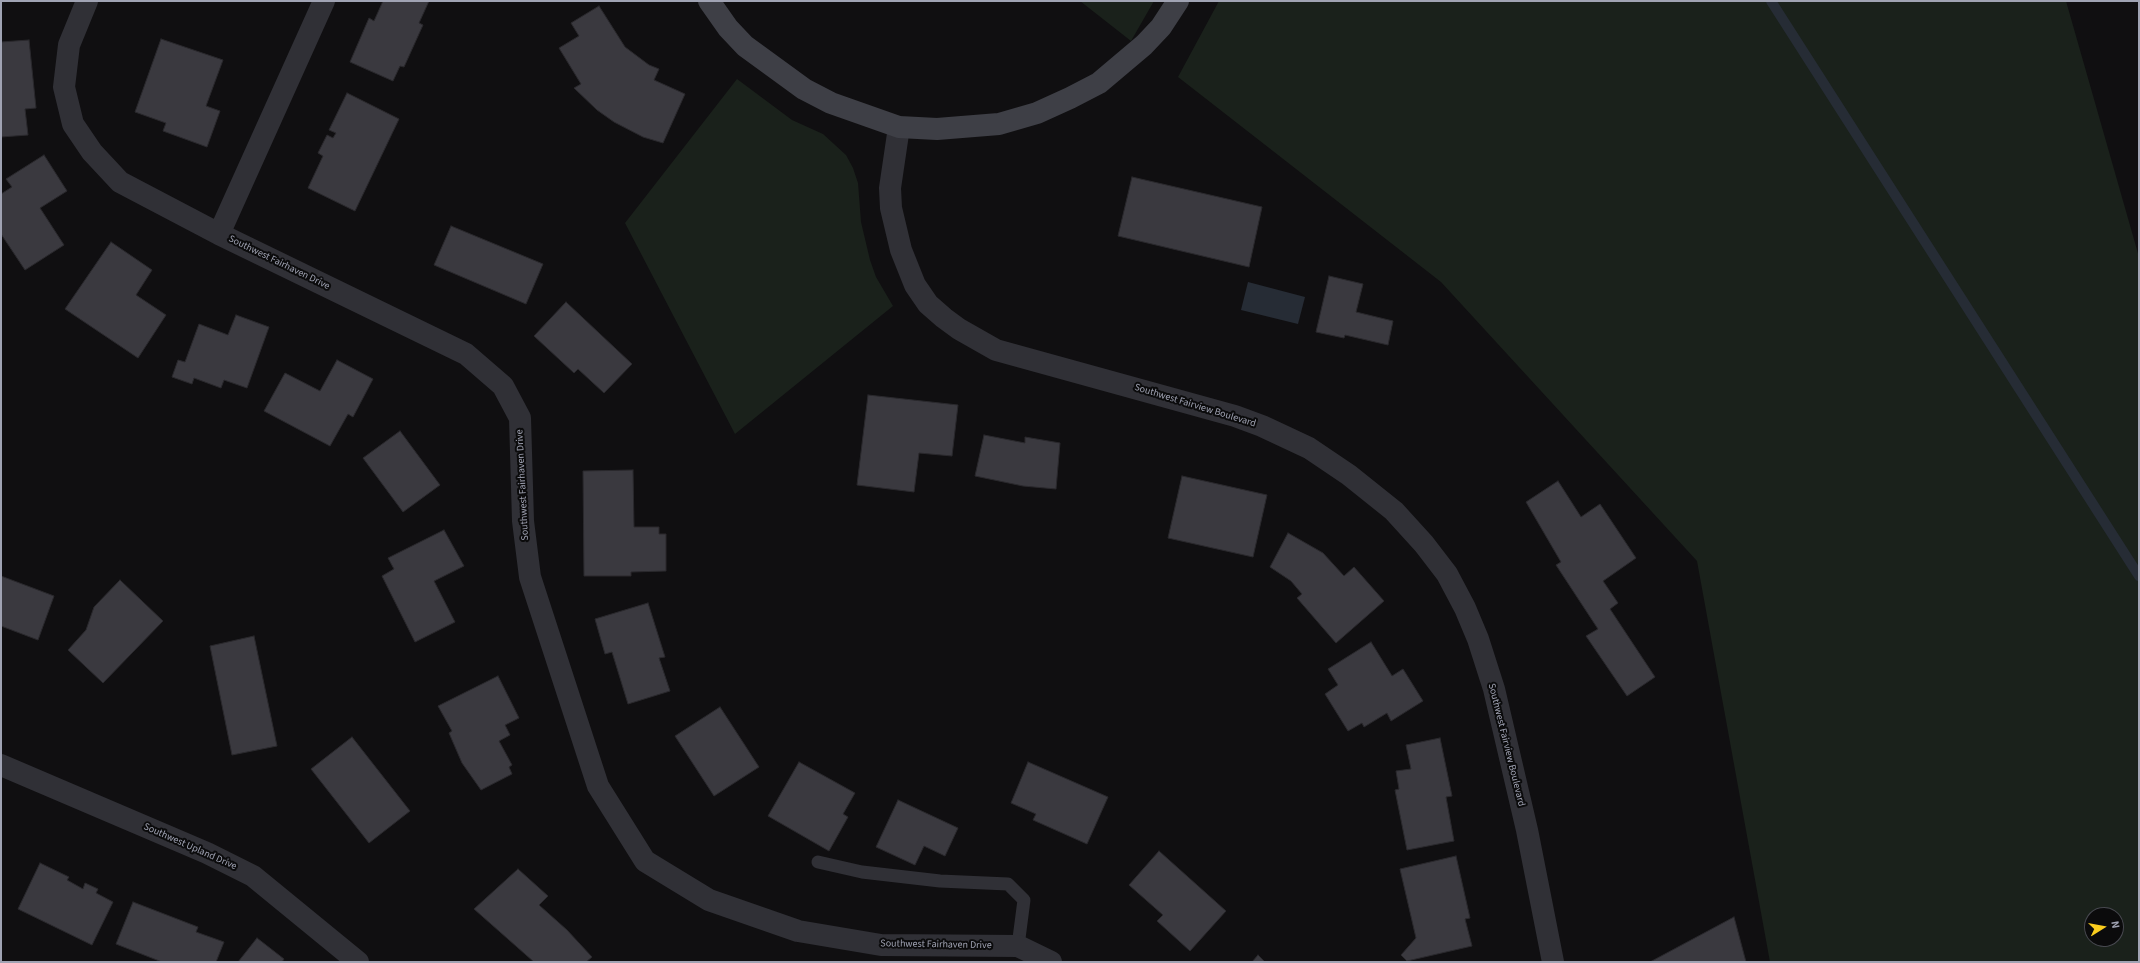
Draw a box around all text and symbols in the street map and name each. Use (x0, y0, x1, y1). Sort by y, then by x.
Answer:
street label: Southwest Fairhaven Drive (226, 233, 332, 293)
street label: Southwest Fairview Boulevard (1133, 382, 1257, 430)
street label: Southwest Fairhaven Drive (514, 429, 532, 541)
street label: Southwest Fairview Boulevard (1485, 682, 1527, 808)
street label: Southwest Upland Drive (142, 821, 238, 873)
north arrow (2084, 907, 2124, 947)
text: N (2107, 920, 2123, 930)
street label: Southwest Fairhaven Drive (880, 938, 992, 952)

